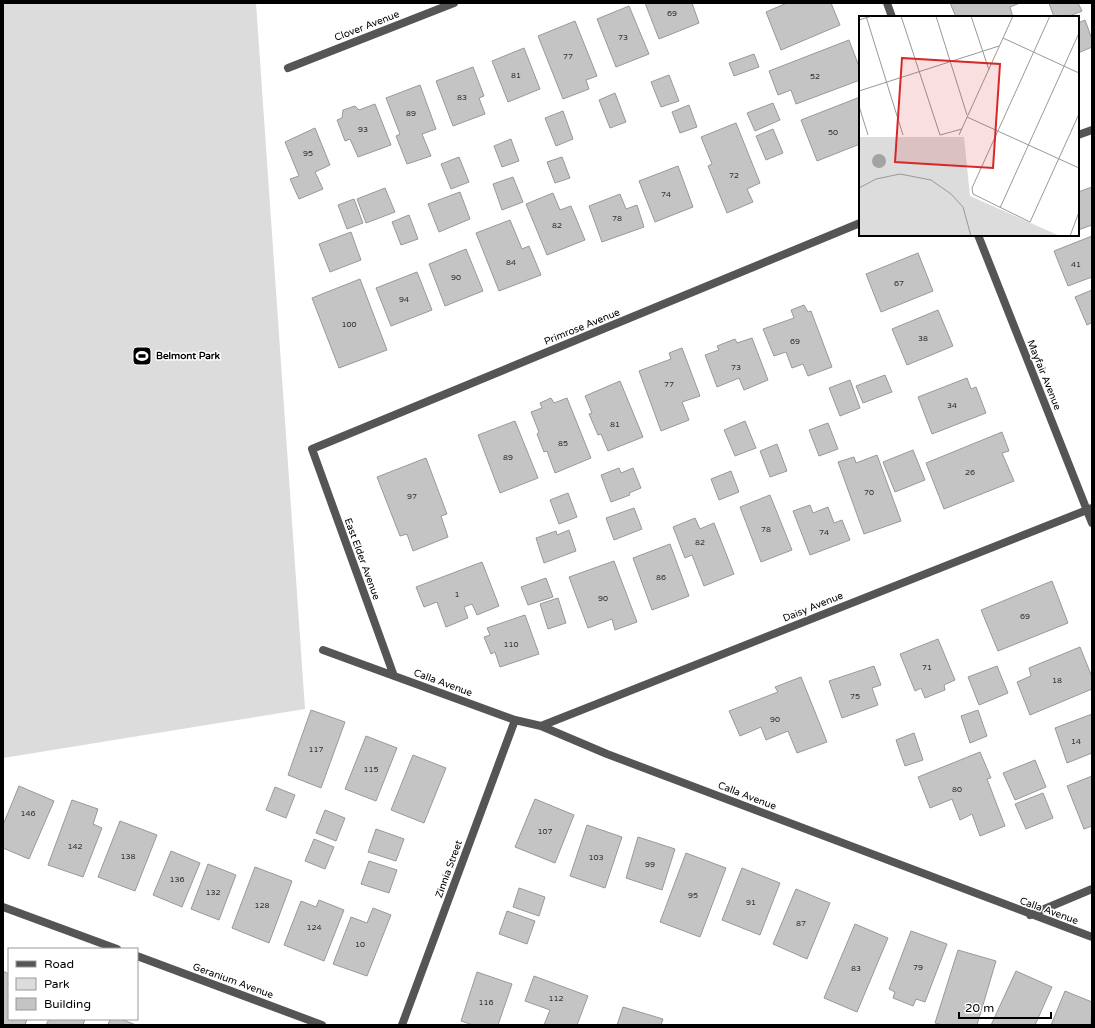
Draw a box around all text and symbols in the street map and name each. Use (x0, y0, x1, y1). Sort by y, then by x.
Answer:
street label: Clover Avenue (333, 8, 401, 44)
house number: 69 (667, 9, 677, 18)
inset map (859, 16, 1079, 236)
house number: 73 (618, 33, 628, 42)
house number: 77 (563, 52, 573, 61)
house number: 81 (511, 71, 521, 80)
house number: 52 (810, 72, 820, 81)
house number: 83 (457, 93, 467, 102)
house number: 89 (406, 109, 416, 118)
house number: 93 (358, 125, 368, 134)
house number: 50 (828, 128, 838, 137)
house number: 95 (303, 149, 313, 158)
house number: 72 (729, 171, 739, 180)
house number: 74 (661, 190, 671, 199)
house number: 78 (612, 214, 622, 223)
house number: 82 (552, 221, 562, 230)
house number: 84 (506, 258, 516, 267)
house number: 41 (1071, 260, 1081, 269)
house number: 90 (451, 273, 461, 282)
house number: 67 (894, 279, 904, 288)
house number: 94 (399, 295, 409, 304)
street label: Primrose Avenue (542, 306, 622, 348)
house number: 100 (341, 320, 357, 329)
house number: 38 (918, 334, 928, 343)
house number: 69 (790, 337, 800, 346)
street label: Mayfair Avenue (1024, 338, 1064, 412)
sports icon: Belmont Park (131, 345, 153, 367)
place label: Belmont Park (156, 350, 221, 362)
house number: 73 (731, 363, 741, 372)
house number: 77 (664, 380, 674, 389)
house number: 34 (947, 401, 957, 410)
house number: 81 (610, 420, 620, 429)
house number: 85 (558, 439, 568, 448)
house number: 89 (503, 453, 513, 462)
house number: 26 (965, 468, 975, 477)
house number: 70 (864, 488, 874, 497)
house number: 97 (407, 492, 417, 501)
street label: East Elder Avenue (342, 516, 382, 602)
house number: 78 (761, 525, 771, 534)
house number: 74 (819, 528, 829, 537)
house number: 82 (695, 538, 705, 547)
house number: 86 (656, 573, 666, 582)
street label: Daisy Avenue (781, 589, 845, 625)
house number: 1 (454, 590, 460, 599)
house number: 90 (598, 594, 608, 603)
house number: 69 (1020, 612, 1030, 621)
house number: 110 (503, 640, 519, 649)
house number: 71 (922, 663, 932, 672)
street label: Calla Avenue (412, 667, 474, 699)
house number: 18 (1052, 676, 1062, 685)
house number: 75 (850, 692, 860, 701)
house number: 90 (770, 715, 780, 724)
house number: 14 (1071, 737, 1081, 746)
house number: 117 (308, 745, 324, 754)
house number: 115 (363, 765, 379, 774)
street label: Calla Avenue (716, 779, 778, 813)
house number: 80 (952, 785, 962, 794)
house number: 146 (20, 809, 36, 818)
house number: 107 (537, 827, 553, 836)
street label: Zinnia Street (433, 838, 465, 899)
house number: 142 (67, 842, 83, 851)
house number: 138 (120, 852, 136, 861)
house number: 103 (588, 853, 604, 862)
house number: 99 (645, 860, 655, 869)
house number: 136 (169, 875, 185, 884)
house number: 132 (205, 888, 221, 897)
house number: 95 (688, 891, 698, 900)
street label: Calla Avenue (1018, 895, 1080, 927)
house number: 91 (746, 898, 756, 907)
house number: 128 (254, 901, 270, 910)
house number: 87 (796, 919, 806, 928)
house number: 124 (306, 923, 322, 932)
house number: 10 (355, 940, 365, 949)
legend (8, 948, 138, 1020)
text: Road (44, 957, 74, 971)
street label: Geranium Avenue (191, 961, 275, 1001)
house number: 79 (913, 963, 923, 972)
house number: 83 (851, 964, 861, 973)
text: Park (44, 977, 70, 991)
house number: 112 (548, 994, 564, 1003)
scale bar (959, 994, 1051, 1020)
text: Building (44, 997, 91, 1011)
house number: 116 (478, 998, 494, 1007)
text: 20 m (965, 1001, 994, 1015)

